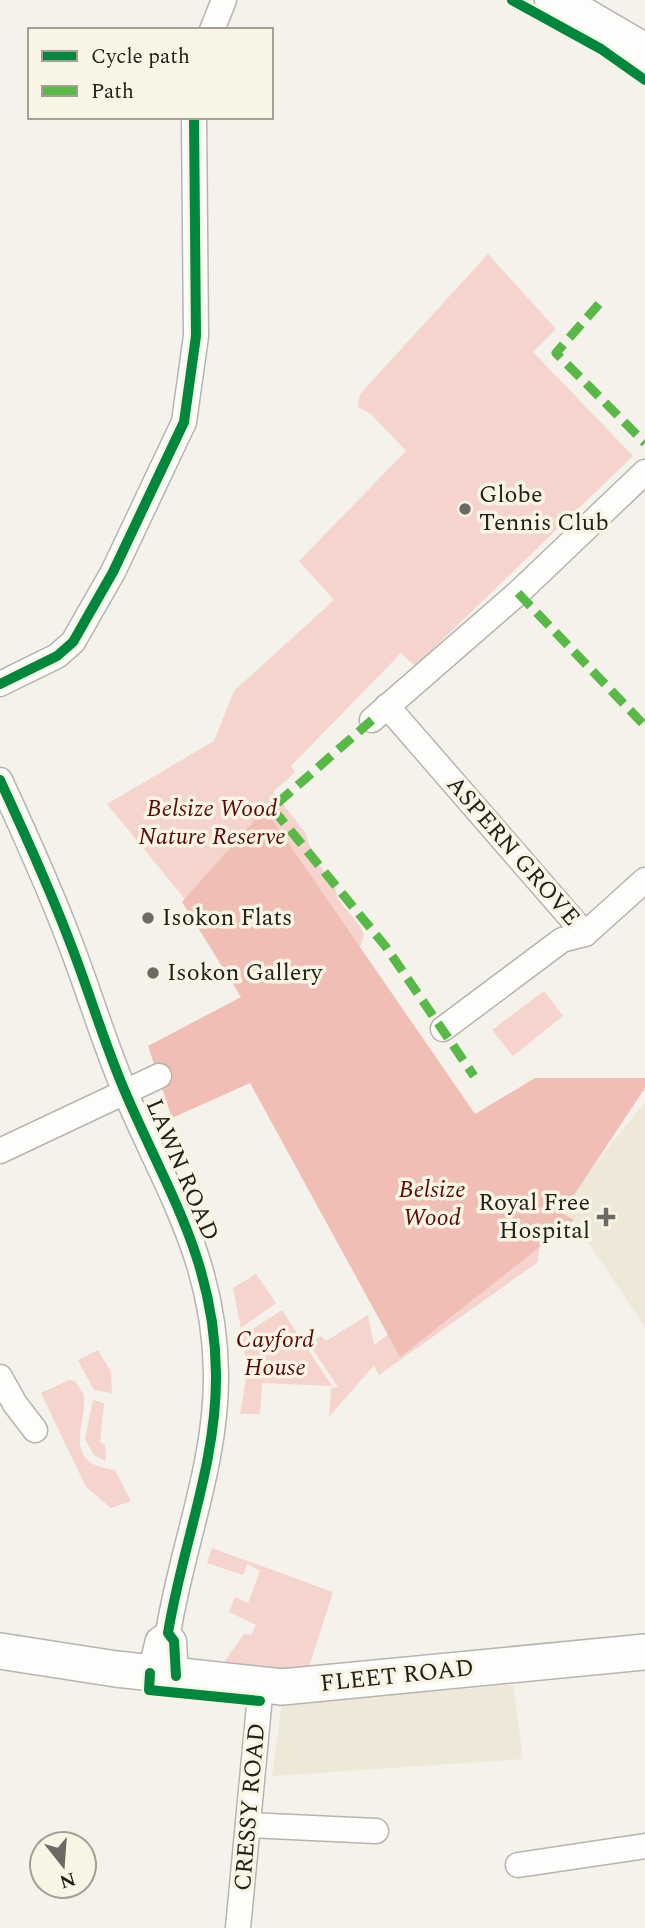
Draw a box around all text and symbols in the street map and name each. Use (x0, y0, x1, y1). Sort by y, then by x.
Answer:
legend (28, 28, 273, 119)
text: Cycle path (91, 41, 190, 73)
text: Path (91, 76, 134, 108)
place label: Globe Tennis Club (479, 477, 609, 541)
marker: Globe Tennis Club (457, 501, 473, 517)
street label: ASPERN GROVE (437, 768, 589, 934)
park label: Belsize Wood Nature Reserve (138, 791, 286, 855)
place label: Isokon Flats (162, 900, 292, 936)
marker: Isokon Flats (140, 910, 156, 926)
place label: Isokon Gallery (167, 955, 324, 991)
marker: Isokon Gallery (145, 965, 161, 981)
street label: LAWN ROAD (136, 1093, 228, 1247)
park label: Belsize Wood (398, 1172, 466, 1236)
place label: Royal Free Hospital (478, 1185, 590, 1249)
marker: Royal Free Hospital (596, 1207, 616, 1227)
park label: Cayford House (236, 1322, 314, 1386)
street label: FLEET ROAD (318, 1650, 476, 1702)
street label: CRESSY ROAD (225, 1721, 275, 1893)
north arrow (28, 1830, 98, 1900)
text: N (56, 1864, 79, 1896)

